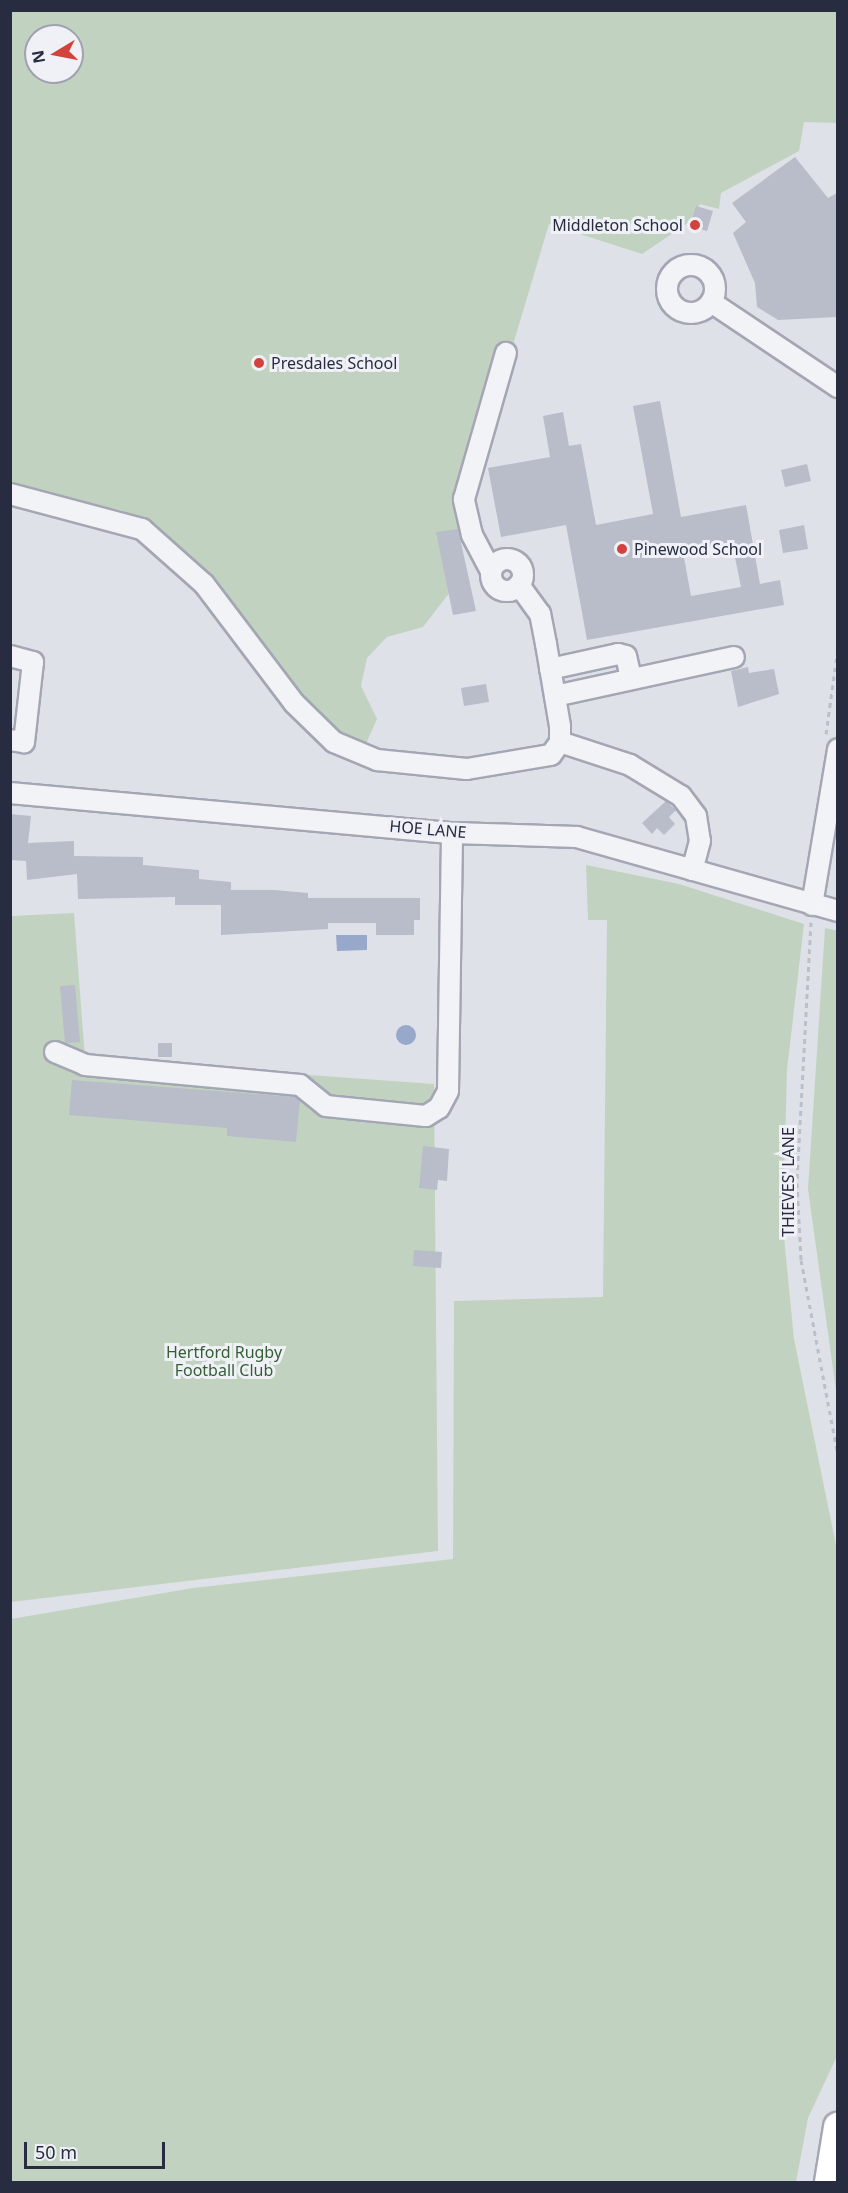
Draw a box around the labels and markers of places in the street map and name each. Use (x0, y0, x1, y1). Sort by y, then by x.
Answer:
place label: Middleton School (552, 215, 683, 235)
marker: Middleton School (688, 218, 702, 232)
place label: Presdales School (271, 353, 397, 373)
marker: Presdales School (252, 356, 266, 370)
place label: Pinewood School (634, 539, 762, 559)
marker: Pinewood School (615, 542, 629, 556)

